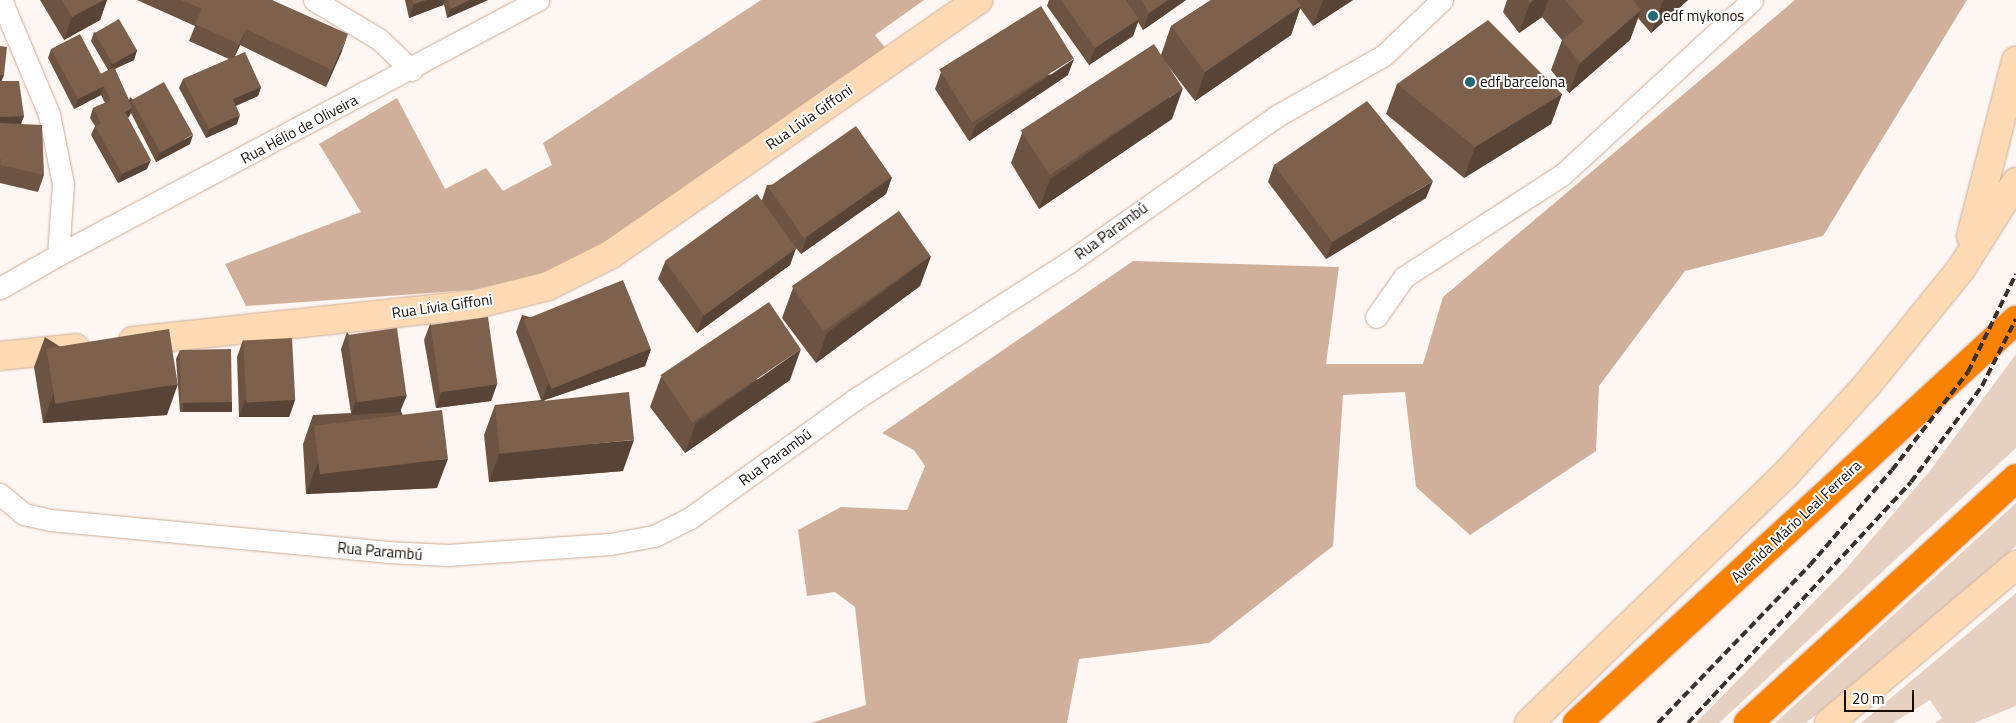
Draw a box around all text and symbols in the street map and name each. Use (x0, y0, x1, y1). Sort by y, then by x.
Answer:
place label: edf mykonos (1663, 7, 1744, 25)
marker: edf mykonos (1647, 10, 1659, 22)
place label: edf barcelona (1480, 73, 1565, 91)
marker: edf barcelona (1464, 76, 1476, 88)
street label: Rua Lívia Giffoni (762, 81, 856, 153)
street label: Rua Hélio de Oliveira (238, 91, 360, 167)
street label: Rua Parambú (1071, 199, 1151, 263)
street label: Rua Lívia Giffoni (391, 290, 493, 322)
street label: Rua Parambú (735, 425, 815, 489)
street label: Avenida Mário Leal Ferreira (1727, 456, 1865, 586)
street label: Rua Parambú (337, 538, 423, 564)
scale bar (1846, 680, 1916, 712)
text: 20 m (1852, 687, 1885, 710)

